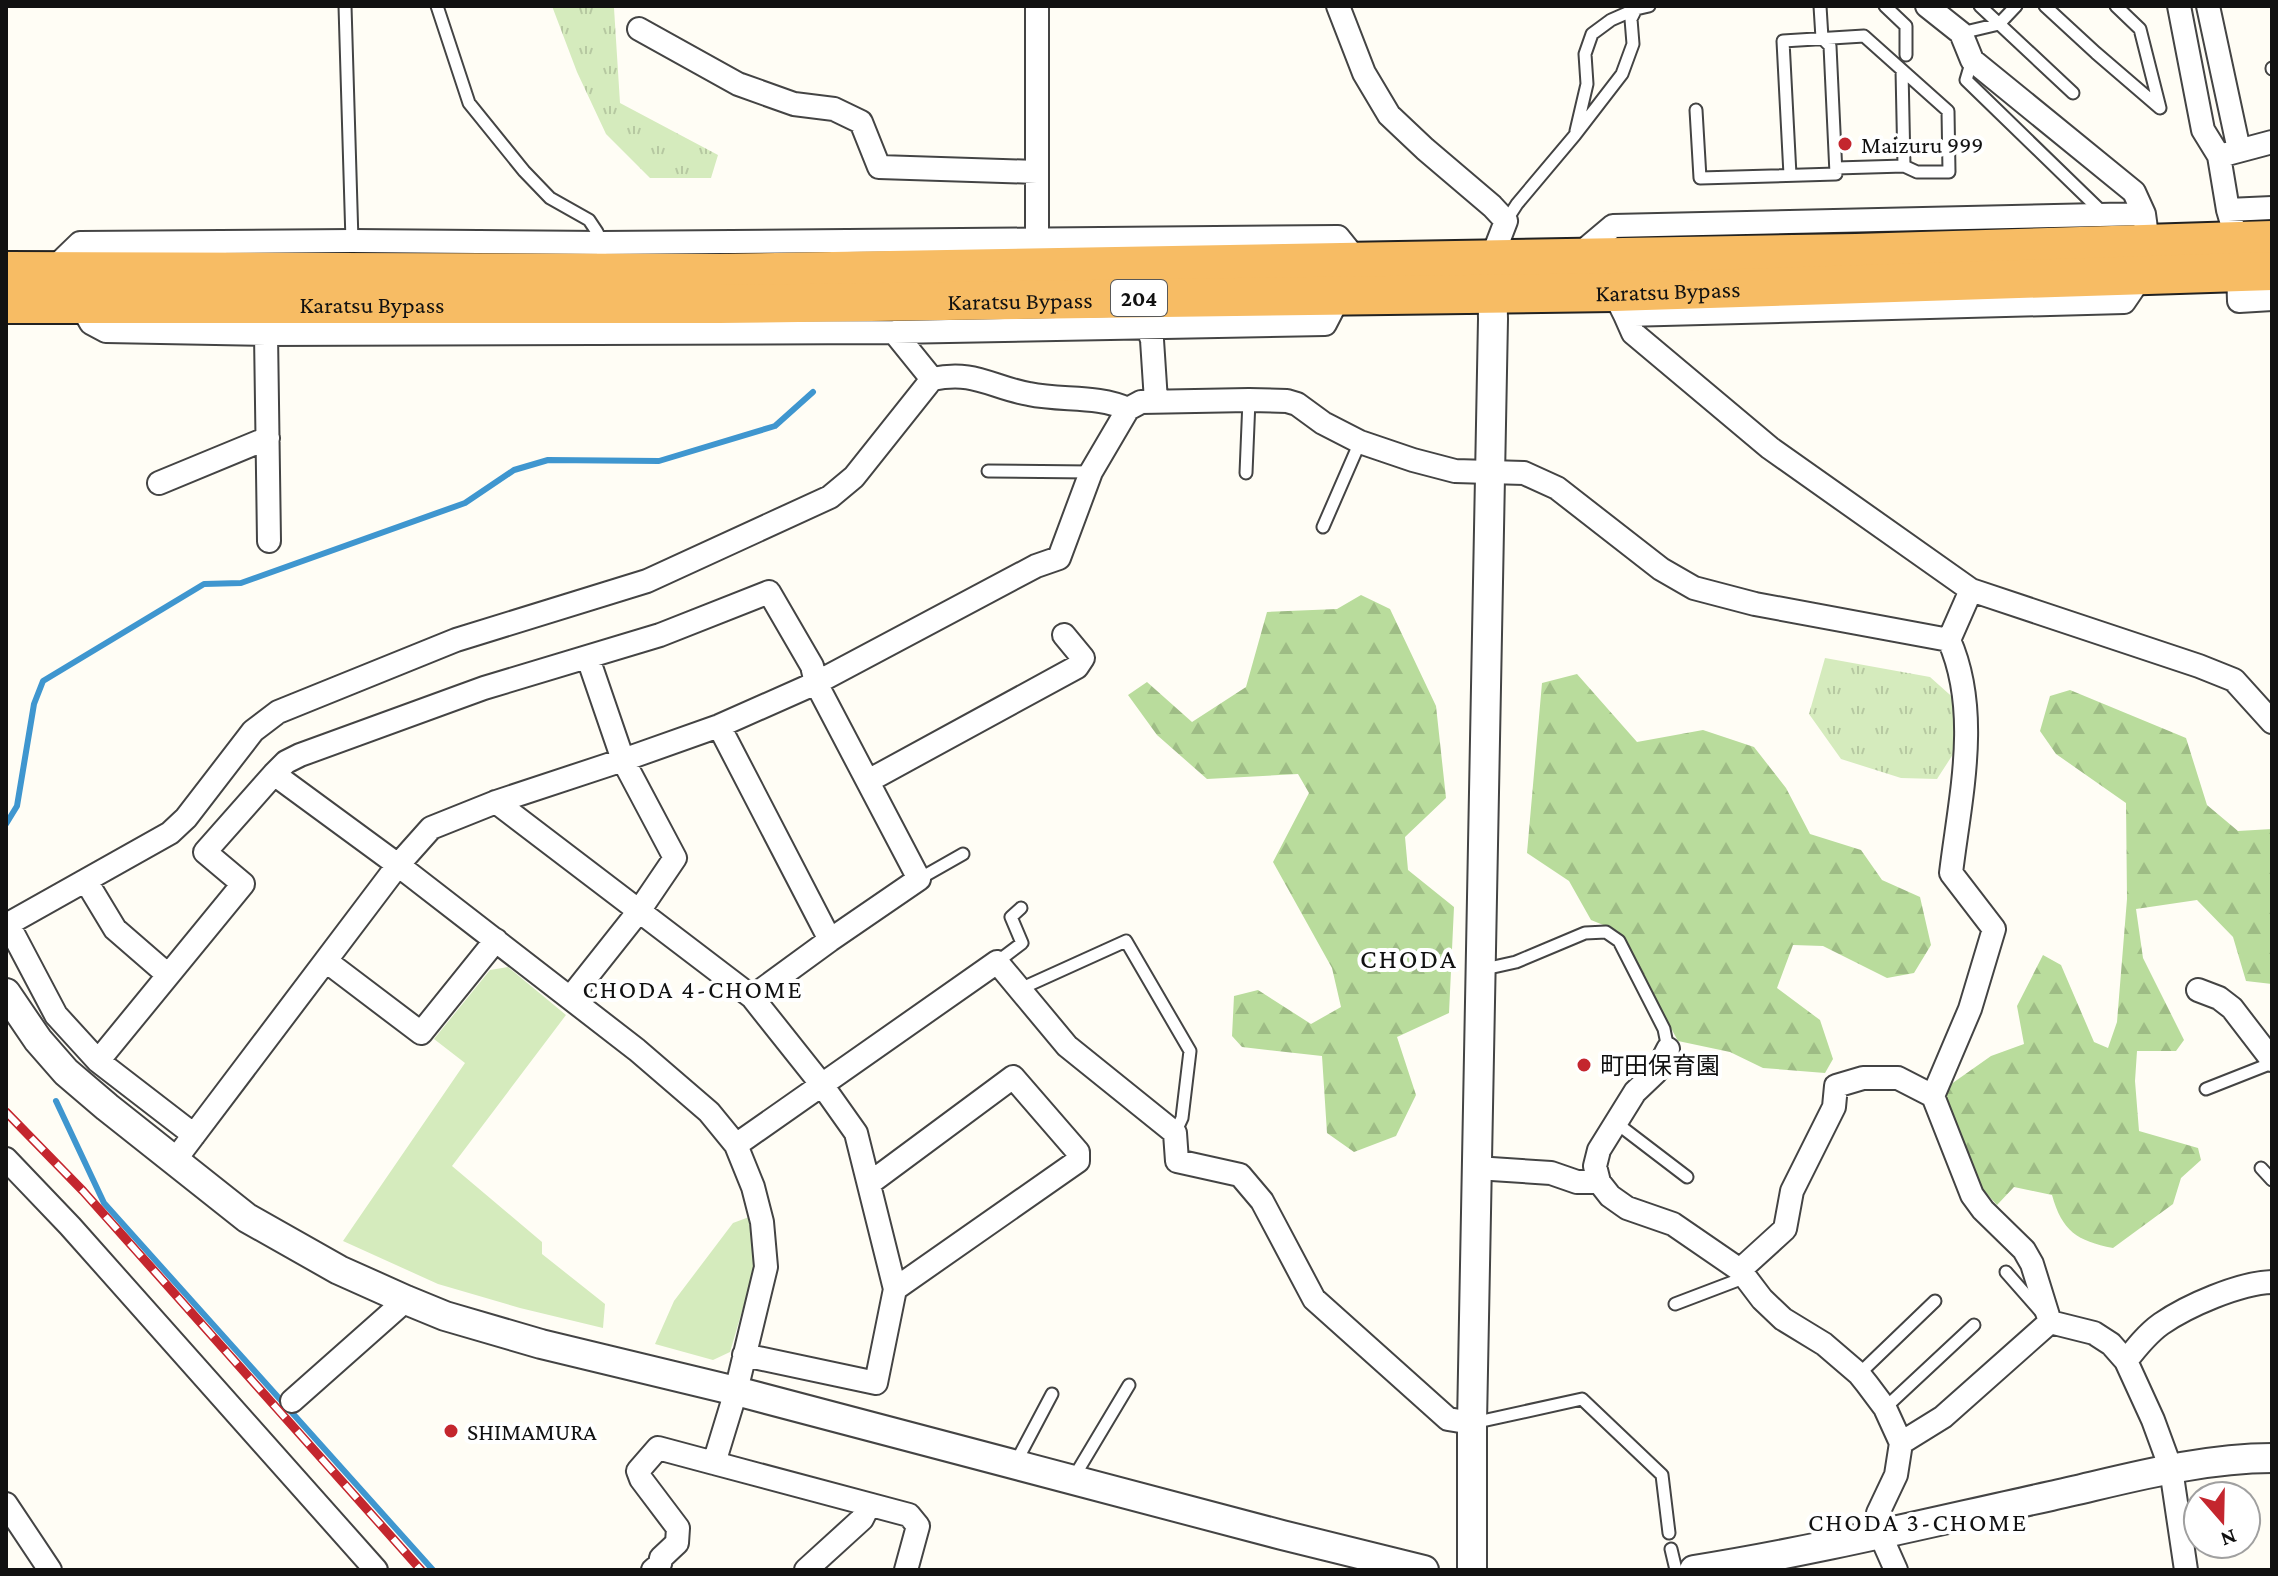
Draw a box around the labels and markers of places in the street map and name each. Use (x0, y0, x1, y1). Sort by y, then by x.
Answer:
place label: Maizuru 999 (1861, 131, 1984, 158)
marker: Maizuru 999 (1836, 135, 1854, 153)
place label: 町田保育園 (1600, 1052, 1720, 1079)
marker: 町田保育園 (1575, 1056, 1593, 1074)
place label: SHIMAMURA (467, 1418, 597, 1445)
marker: SHIMAMURA (442, 1422, 460, 1440)

